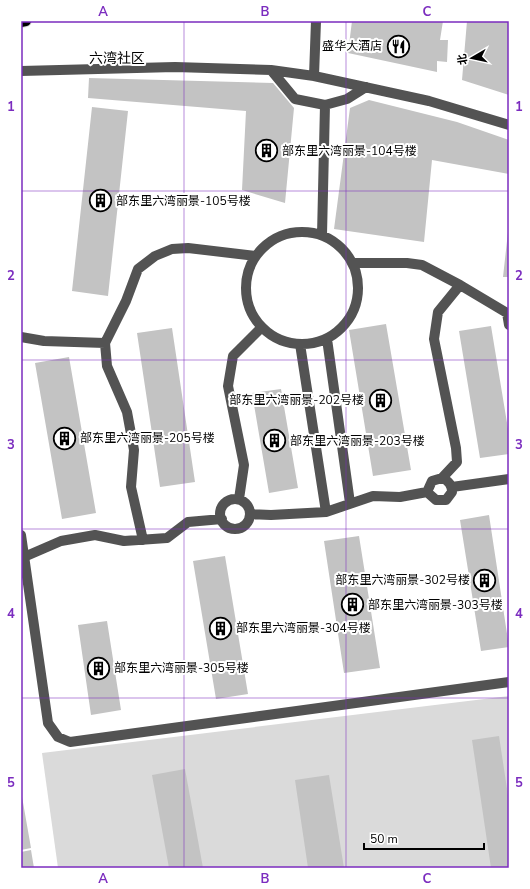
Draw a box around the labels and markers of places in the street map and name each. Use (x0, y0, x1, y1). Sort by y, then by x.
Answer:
restaurant icon: 盛华大酒店 (385, 33, 411, 59)
place label: 盛华大酒店 (322, 38, 382, 54)
building icon: 部东里六湾丽景-104号楼 (254, 138, 280, 164)
place label: 部东里六湾丽景-104号楼 (282, 143, 417, 159)
building icon: 部东里六湾丽景-105号楼 (87, 188, 113, 214)
place label: 部东里六湾丽景-105号楼 (116, 193, 251, 209)
building icon: 部东里六湾丽景-202号楼 (367, 387, 393, 413)
place label: 部东里六湾丽景-202号楼 (229, 392, 364, 408)
building icon: 部东里六湾丽景-205号楼 (52, 425, 78, 451)
building icon: 部东里六湾丽景-203号楼 (262, 428, 288, 454)
place label: 部东里六湾丽景-205号楼 (80, 430, 215, 446)
place label: 部东里六湾丽景-203号楼 (290, 433, 425, 449)
building icon: 部东里六湾丽景-302号楼 (472, 567, 498, 593)
place label: 部东里六湾丽景-302号楼 (335, 572, 470, 588)
building icon: 部东里六湾丽景-303号楼 (339, 592, 365, 618)
place label: 部东里六湾丽景-303号楼 (368, 597, 503, 613)
building icon: 部东里六湾丽景-304号楼 (207, 615, 233, 641)
place label: 部东里六湾丽景-304号楼 (236, 620, 371, 636)
building icon: 部东里六湾丽景-305号楼 (86, 655, 112, 681)
place label: 部东里六湾丽景-305号楼 (114, 660, 249, 676)

